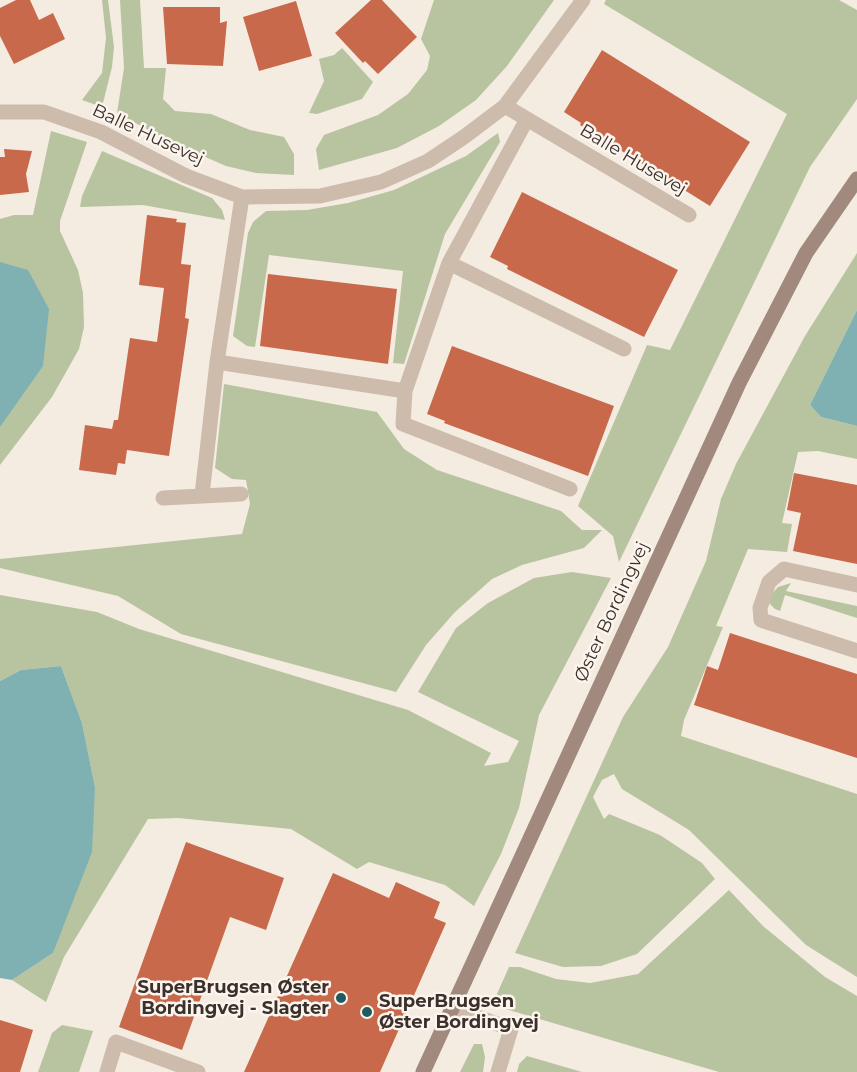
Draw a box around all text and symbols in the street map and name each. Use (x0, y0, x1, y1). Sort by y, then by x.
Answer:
street label: Balle Husevej (89, 100, 207, 170)
street label: Balle Husevej (576, 120, 690, 200)
street label: Øster Bordingvej (570, 538, 654, 686)
place label: SuperBrugsen Øster Bordingvej - Slagter (137, 977, 329, 1020)
marker: SuperBrugsen Øster Bordingvej - Slagter (334, 991, 348, 1005)
place label: SuperBrugsen Øster Bordingvej (379, 991, 539, 1034)
marker: SuperBrugsen Øster Bordingvej (360, 1005, 374, 1019)

